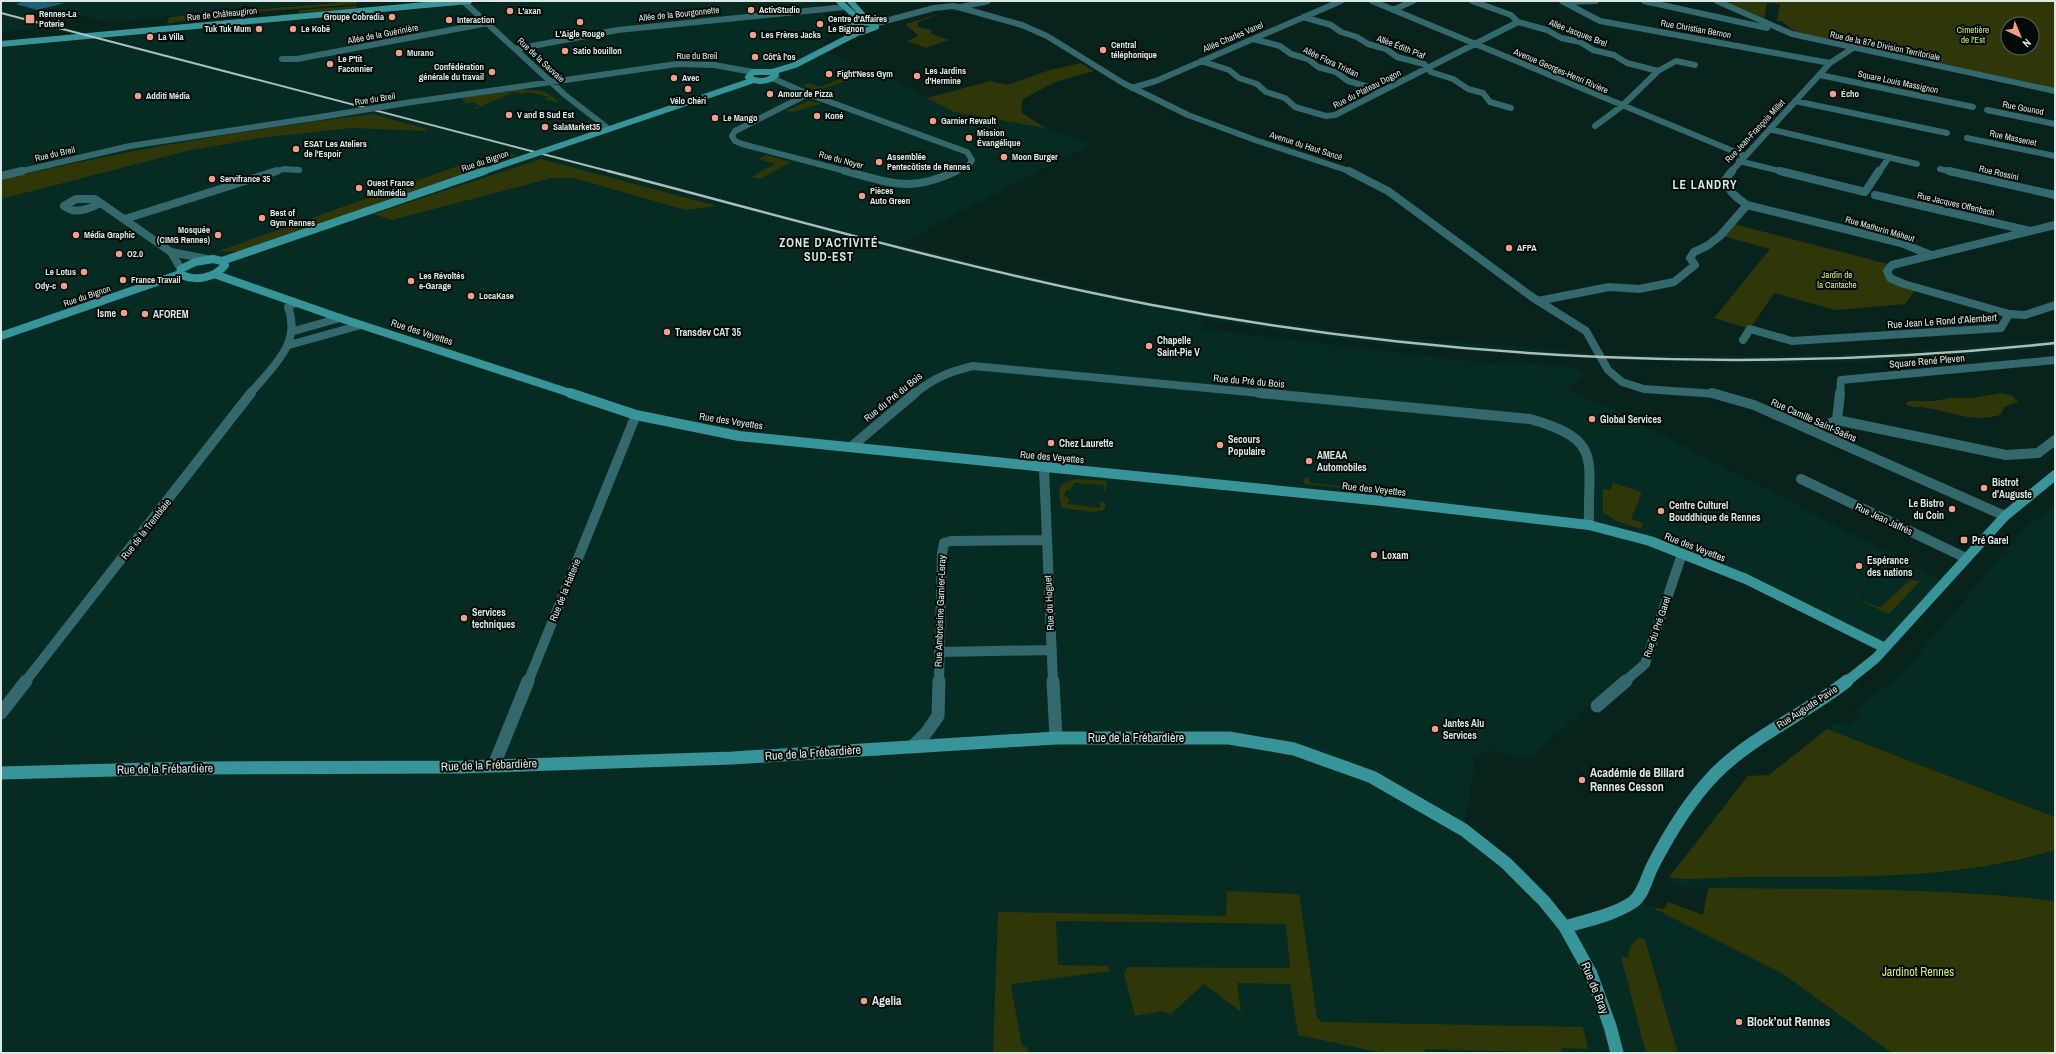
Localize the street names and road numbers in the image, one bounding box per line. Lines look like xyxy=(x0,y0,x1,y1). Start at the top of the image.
street label: Rue de Châteaugiron xyxy=(186,4,258,24)
street label: Allée de la Bourgonnette xyxy=(637,4,720,24)
street label: Allée Jacques Brel xyxy=(1546,16,1609,50)
street label: Rue Christian Bernon xyxy=(1660,17,1732,41)
street label: Allée Charles Vanel xyxy=(1200,19,1265,55)
street label: Allée de la Guérinière xyxy=(346,21,419,47)
street label: Rue de la 87e Division Territoriale xyxy=(1829,28,1941,64)
street label: Allée Édith Piaf xyxy=(1374,32,1428,62)
street label: Rue de la Sauvaie xyxy=(515,35,567,85)
street label: Allée Flora Tristan xyxy=(1300,43,1361,80)
street label: Avenue Georges-Henri Rivière xyxy=(1511,45,1610,96)
street label: Rue du Breil xyxy=(676,50,718,62)
street label: Rue du Plateau Dogon xyxy=(1331,67,1403,111)
street label: Square Louis Massignon xyxy=(1857,68,1939,96)
street label: Rue du Breil xyxy=(354,90,397,108)
street label: Rue Jean-François Millet xyxy=(1722,97,1788,165)
street label: Rue Gounod xyxy=(2001,98,2045,118)
street label: Rue Massenet xyxy=(1988,127,2038,149)
street label: Avenue du Haut Sancé xyxy=(1267,128,1344,163)
street label: Rue du Breil xyxy=(34,143,77,164)
street label: Rue du Bignon xyxy=(460,147,510,175)
street label: Rue du Noyer xyxy=(817,148,865,172)
street label: Rue Rossini xyxy=(1978,163,2020,183)
street label: Rue Jacques Offenbach xyxy=(1916,189,1996,219)
street label: Rue Mathurin Méheut xyxy=(1844,213,1916,245)
street label: Rue du Bignon xyxy=(62,282,112,310)
street label: Rue Jean Le Rond d'Alembert xyxy=(1887,311,1998,331)
street label: Rue des Veyettes xyxy=(389,316,455,348)
street label: Square René Pleven xyxy=(1889,351,1965,371)
street label: Rue du Pré du Bois xyxy=(861,369,925,425)
street label: Rue du Pré du Bois xyxy=(1213,371,1285,391)
street label: Rue Camille Saint-Saëns xyxy=(1769,395,1859,445)
street label: Rue des Veyettes xyxy=(698,410,764,432)
street label: Rue des Veyettes xyxy=(1019,448,1085,466)
street label: Rue des Veyettes xyxy=(1341,479,1407,499)
street label: Rue de la Tremblaie xyxy=(118,496,174,562)
street label: Rue Jean Jaffrès xyxy=(1853,500,1915,538)
street label: Rue des Veyettes xyxy=(1663,529,1727,565)
street label: Rue Ambroisine Garnier-Leray xyxy=(932,554,948,667)
street label: Rue de la Hatterie xyxy=(547,556,584,623)
street label: Rue du Hoguet xyxy=(1041,574,1057,631)
street label: Rue du Pré Garel xyxy=(1640,595,1674,659)
street label: Rue Auguste Pavie xyxy=(1774,682,1840,732)
street label: Rue de la Frébardière xyxy=(1088,730,1184,746)
street label: Rue de la Frébardière xyxy=(764,742,862,764)
street label: Rue de la Frébardière xyxy=(441,755,537,775)
street label: Rue de la Frébardière xyxy=(117,760,213,778)
street label: Rue de Bray xyxy=(1577,960,1613,1016)

